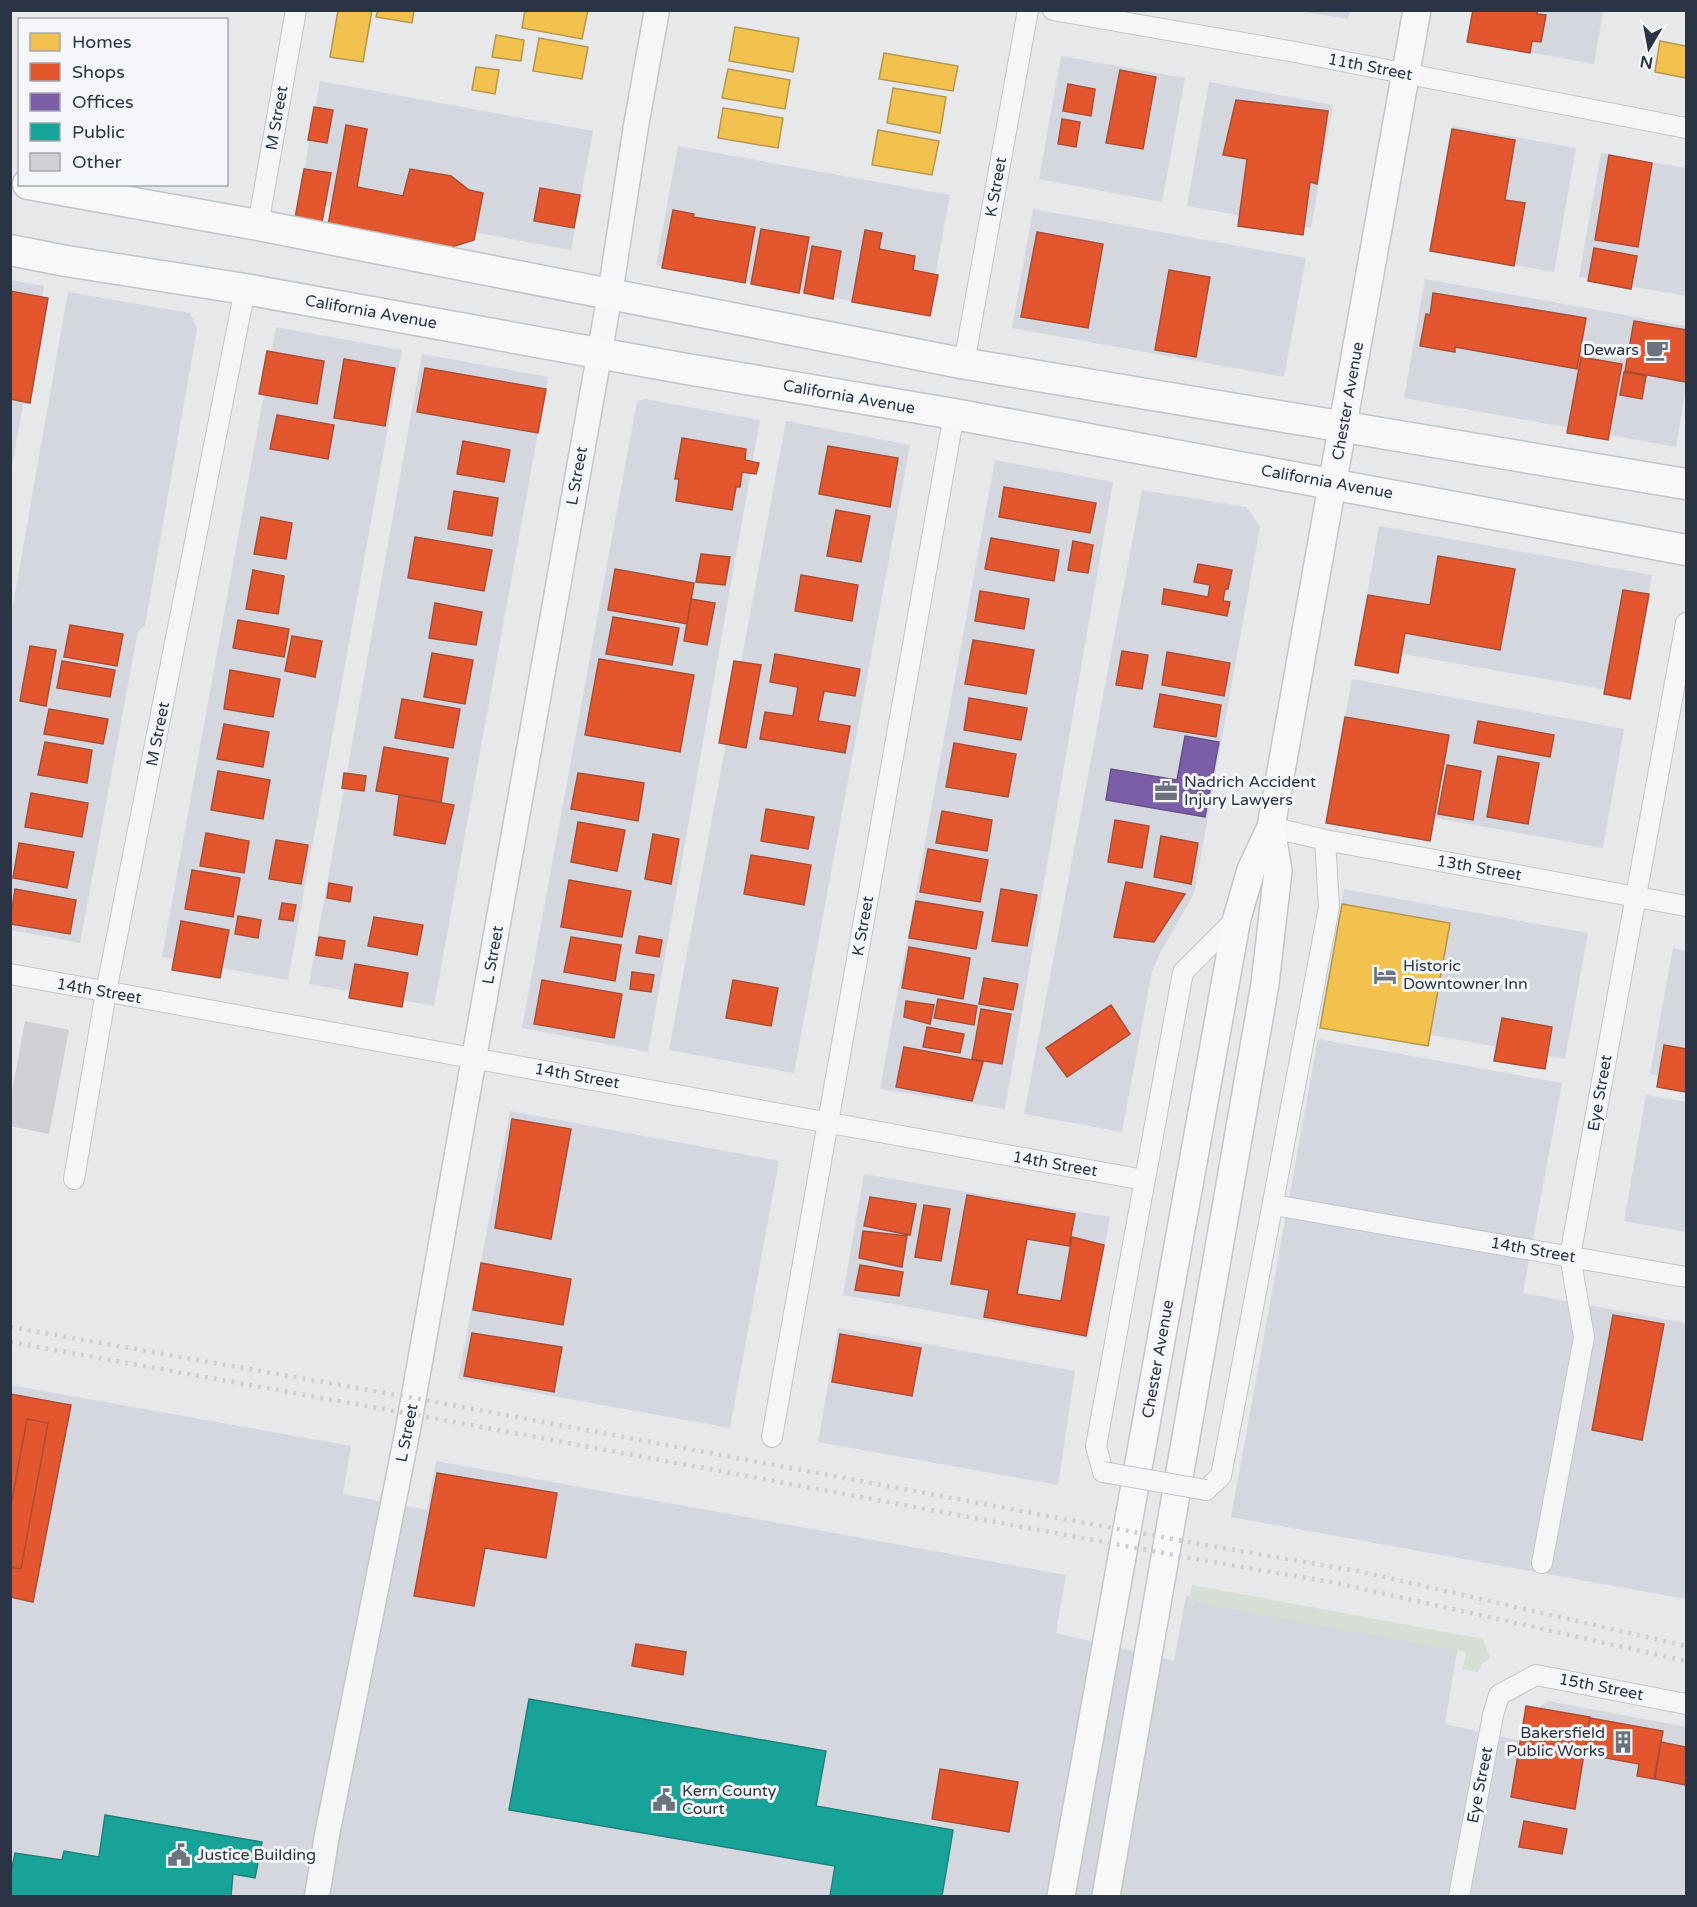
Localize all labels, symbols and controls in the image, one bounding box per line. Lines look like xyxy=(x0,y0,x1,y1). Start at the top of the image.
legend xyxy=(18,18,228,186)
north arrow xyxy=(1619,18,1679,78)
text: Homes xyxy=(72,31,132,53)
street label: 11th Street xyxy=(1326,49,1414,85)
text: N xyxy=(1639,51,1655,73)
text: Shops xyxy=(72,61,125,83)
street label: M Street xyxy=(261,84,293,152)
text: Offices xyxy=(72,91,134,113)
text: Public xyxy=(72,121,125,143)
text: Other xyxy=(72,151,122,173)
street label: K Street xyxy=(981,155,1011,219)
street label: California Avenue xyxy=(303,291,439,333)
cafe icon: Dewars xyxy=(1644,337,1670,363)
street label: Chester Avenue xyxy=(1328,340,1368,462)
place label: Dewars xyxy=(1583,340,1639,360)
street label: California Avenue xyxy=(781,376,917,418)
street label: L Street xyxy=(562,445,592,507)
street label: California Avenue xyxy=(1259,461,1395,503)
street label: M Street xyxy=(142,700,174,768)
place label: Nadrich Accident Injury Lawyers xyxy=(1184,772,1316,810)
office icon: Nadrich Accident Injury Lawyers xyxy=(1153,778,1179,804)
street label: 13th Street xyxy=(1435,851,1523,885)
street label: K Street xyxy=(848,894,878,958)
street label: L Street xyxy=(478,924,508,986)
place label: Historic Downtowner Inn xyxy=(1403,956,1528,994)
hotel icon: Historic Downtowner Inn xyxy=(1372,962,1398,988)
street label: 14th Street xyxy=(55,974,143,1008)
street label: Eye Street xyxy=(1583,1053,1617,1133)
street label: 14th Street xyxy=(533,1059,621,1093)
street label: 14th Street xyxy=(1011,1147,1099,1181)
street label: 14th Street xyxy=(1489,1233,1577,1267)
street label: Chester Avenue xyxy=(1138,1298,1178,1420)
street label: L Street xyxy=(392,1402,422,1464)
street label: 15th Street xyxy=(1557,1669,1645,1705)
place label: Bakersfield Public Works xyxy=(1506,1723,1605,1761)
building icon: Bakersfield Public Works xyxy=(1610,1729,1636,1755)
street label: Eye Street xyxy=(1463,1745,1497,1825)
place label: Kern County Court xyxy=(682,1781,777,1819)
public building icon: Kern County Court xyxy=(651,1787,677,1813)
public building icon: Justice Building xyxy=(166,1842,192,1868)
place label: Justice Building xyxy=(197,1845,316,1865)

